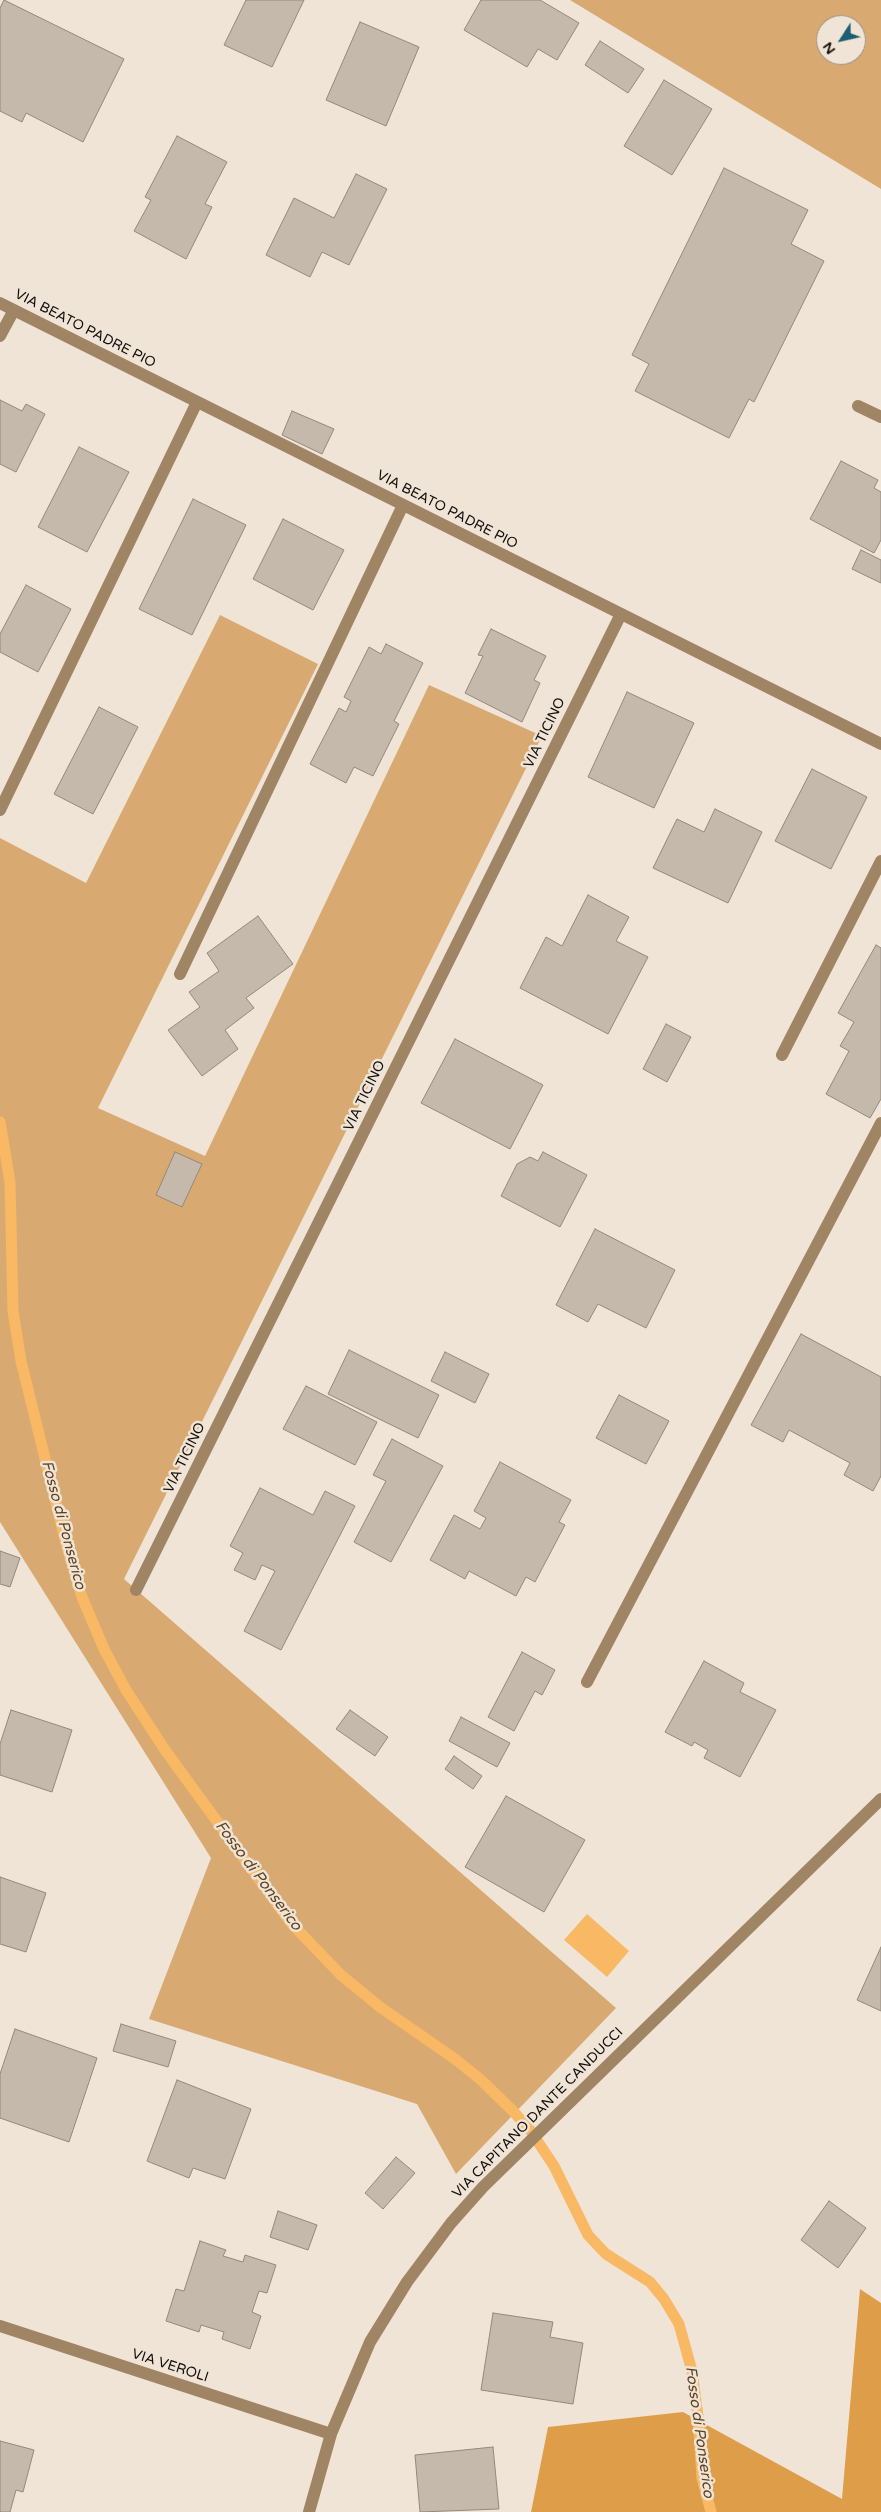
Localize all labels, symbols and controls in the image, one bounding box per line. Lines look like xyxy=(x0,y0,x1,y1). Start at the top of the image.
north arrow xyxy=(816,15,866,65)
text: N xyxy=(819,39,839,58)
street label: VIA BEATO PADRE PIO xyxy=(12,286,158,372)
street label: VIA BEATO PADRE PIO xyxy=(374,467,520,553)
street label: VIA TICINO xyxy=(521,695,569,771)
street label: VIA TICINO xyxy=(341,1058,389,1134)
street label: VIA TICINO xyxy=(161,1420,209,1496)
water label: Fosso di Ponserico xyxy=(37,1459,89,1591)
water label: Fosso di Ponserico xyxy=(211,1818,305,1934)
street label: VIA CAPITANO DANTE CANDUCCI xyxy=(449,2024,627,2202)
street label: VIA VEROLI xyxy=(129,2346,211,2386)
water label: Fosso di Ponserico xyxy=(681,2365,717,2499)

